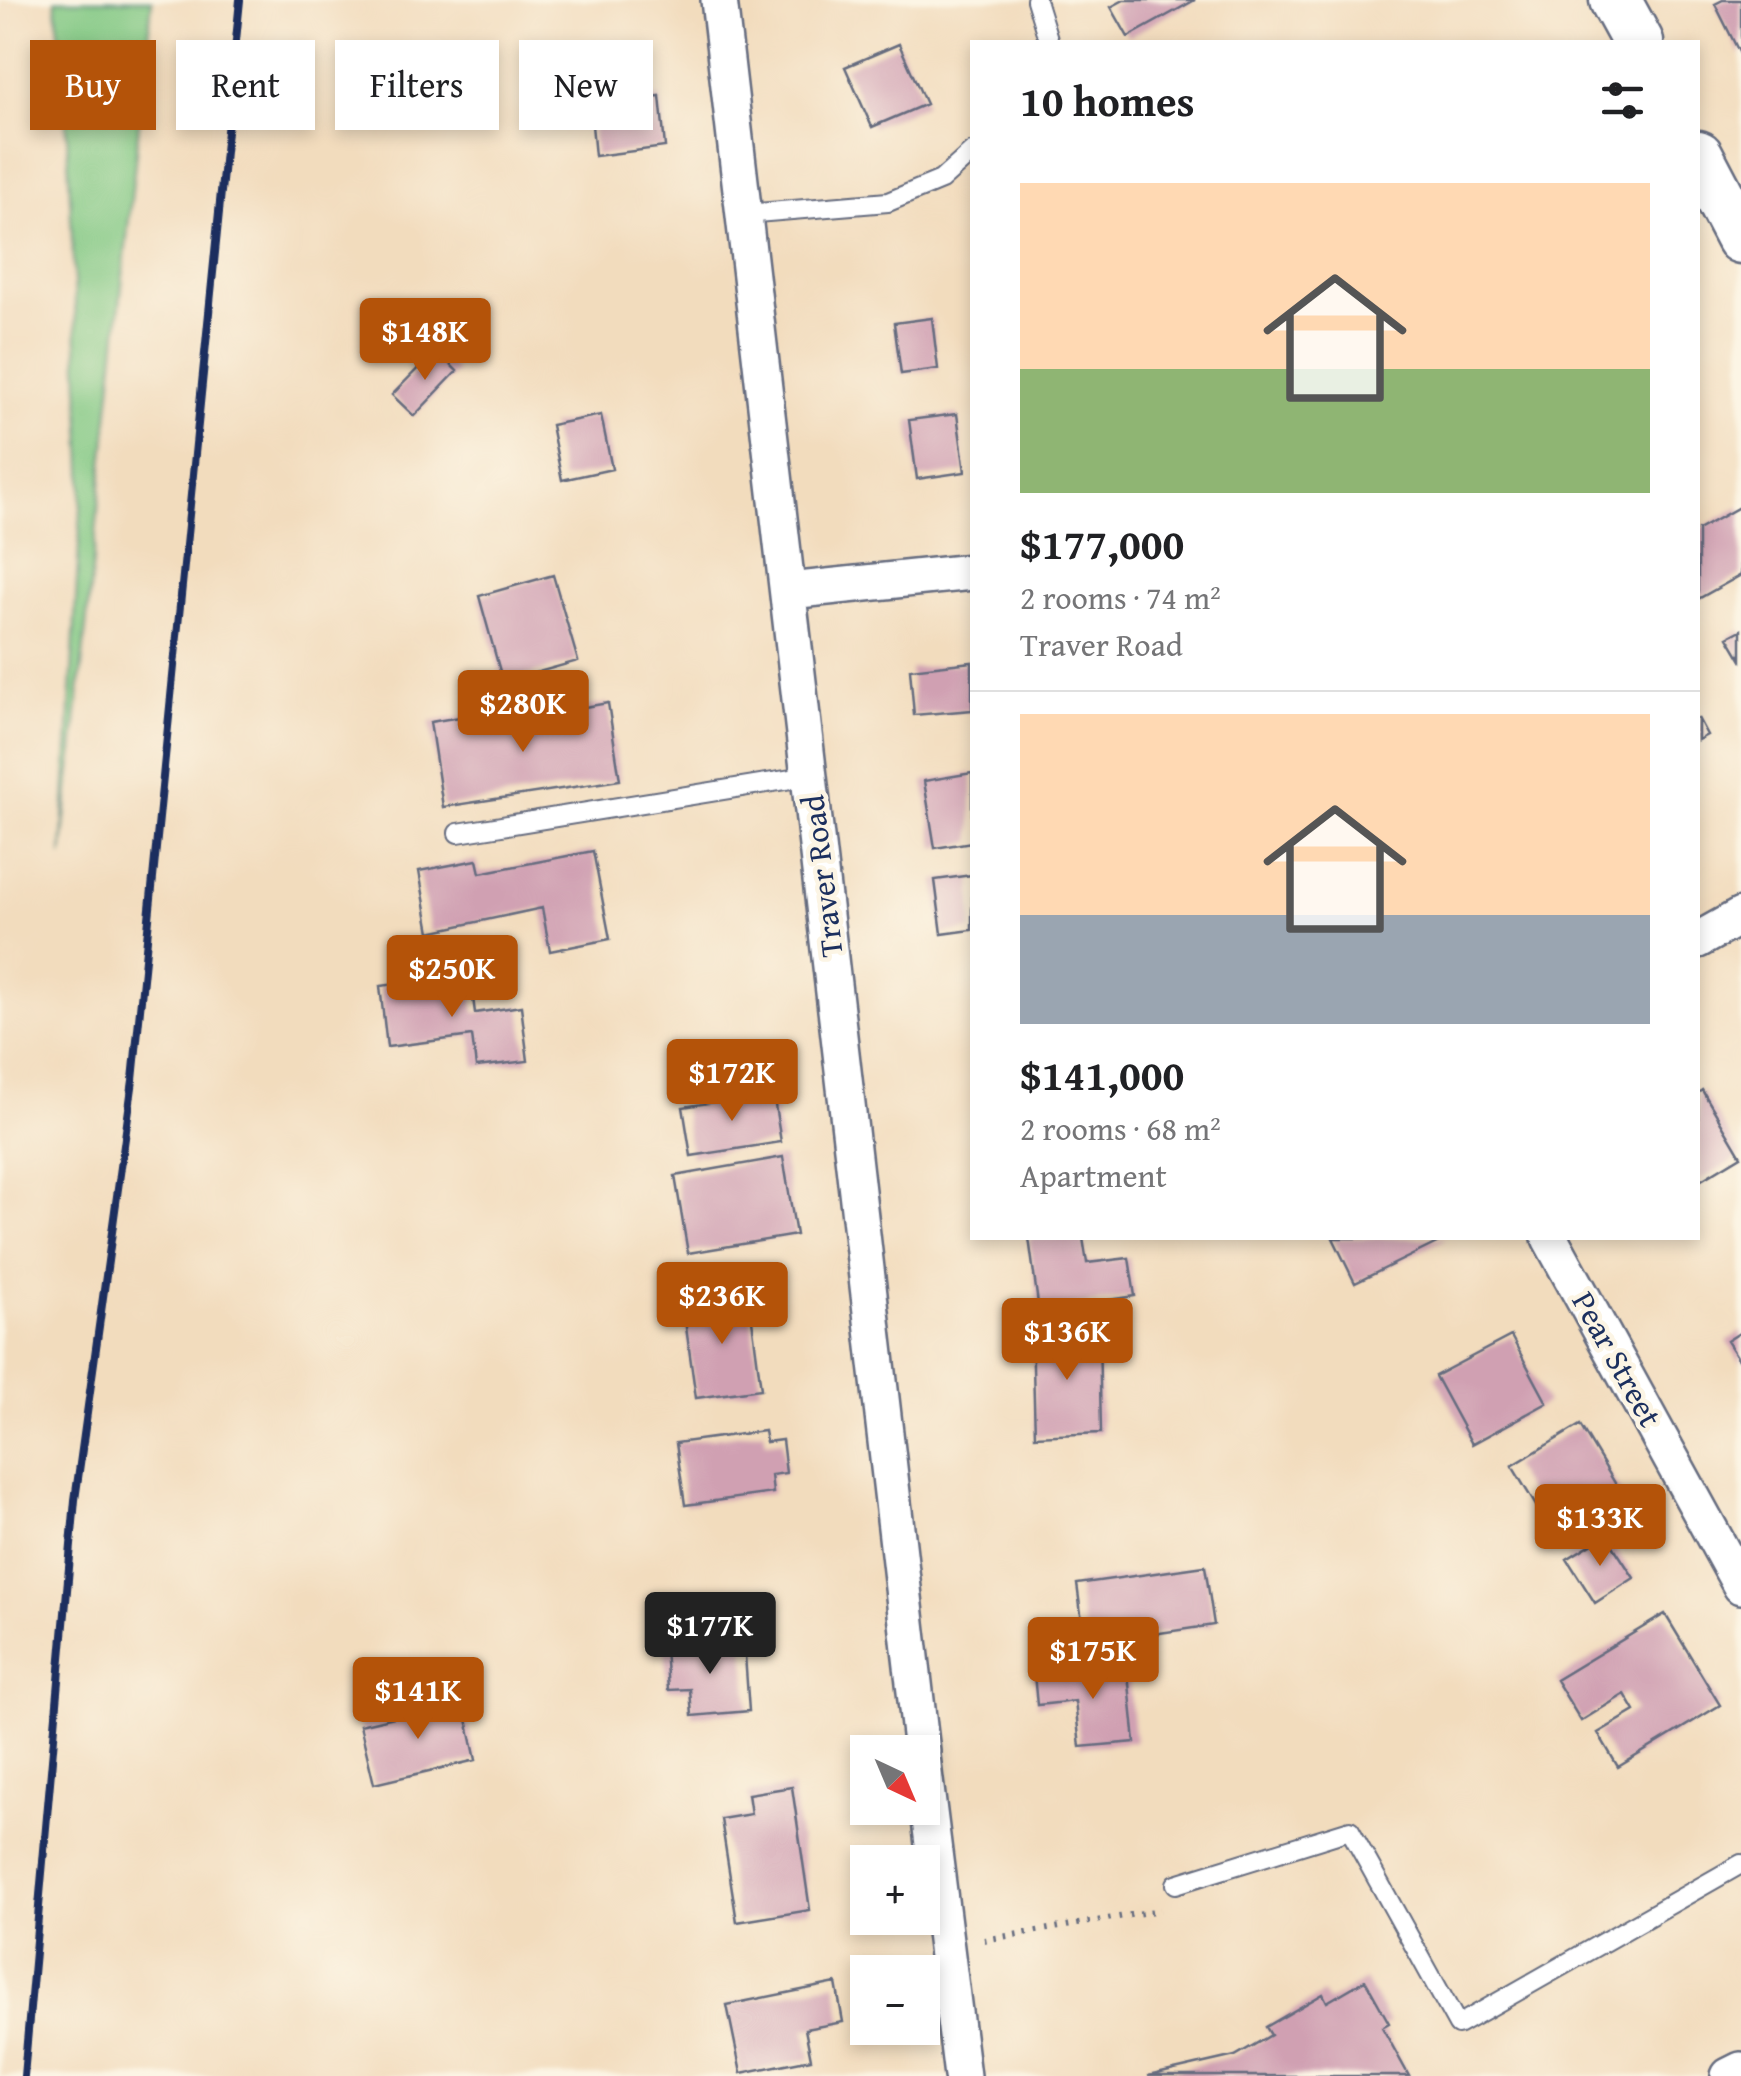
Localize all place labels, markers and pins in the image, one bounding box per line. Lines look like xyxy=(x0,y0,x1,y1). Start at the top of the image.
pin: $148K xyxy=(355,298,495,383)
pin: $280K xyxy=(453,670,593,755)
pin: $250K xyxy=(382,935,522,1020)
pin: $172K xyxy=(662,1039,802,1124)
pin: $236K xyxy=(652,1262,792,1347)
pin: $136K xyxy=(997,1298,1137,1383)
pin: $133K xyxy=(1530,1484,1670,1569)
pin: $177K xyxy=(640,1592,780,1677)
pin: $175K xyxy=(1023,1617,1163,1702)
pin: $141K xyxy=(348,1657,488,1742)

